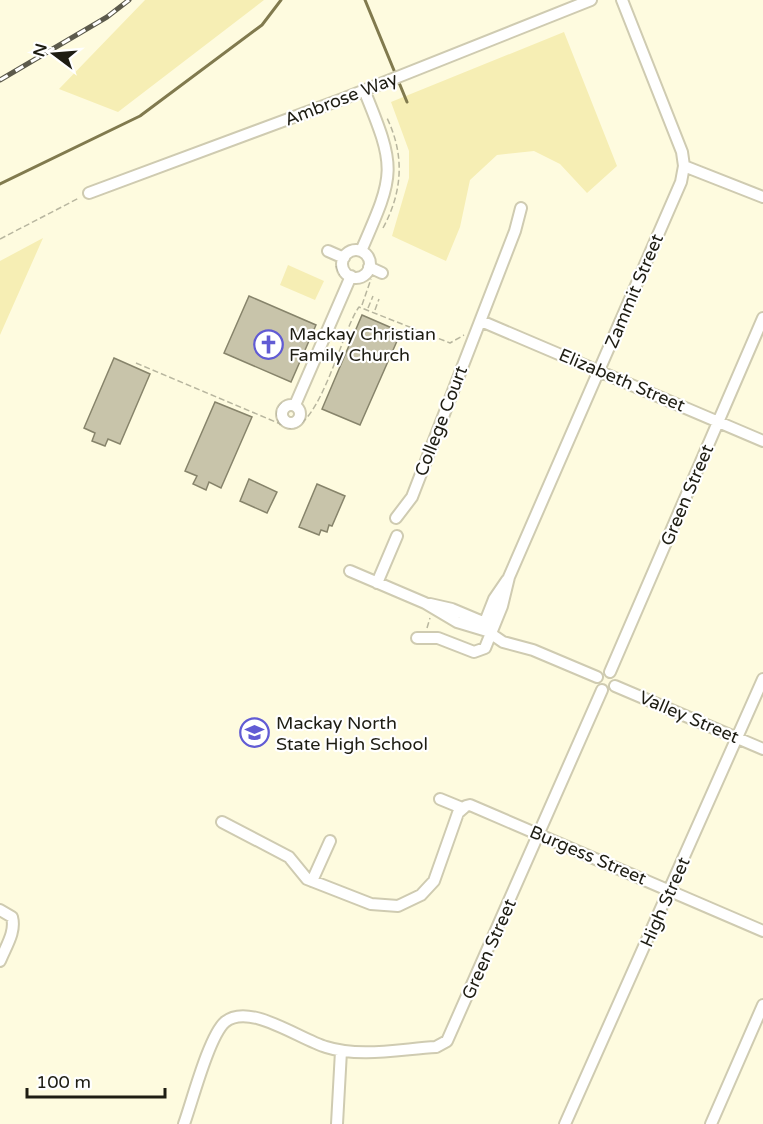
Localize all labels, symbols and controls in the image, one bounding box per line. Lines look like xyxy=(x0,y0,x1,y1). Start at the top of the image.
north arrow xyxy=(24,24,84,84)
text: N xyxy=(29,41,52,59)
street label: Ambrose Way xyxy=(281,67,401,131)
street label: Zammit Street xyxy=(600,230,668,352)
place label: Mackay Christian Family Church xyxy=(289,323,436,366)
church icon: Mackay Christian Family Church xyxy=(252,328,284,360)
street label: Elizabeth Street xyxy=(556,343,689,417)
street label: College Court xyxy=(410,363,472,479)
street label: Green Street xyxy=(656,441,718,549)
street label: Valley Street xyxy=(636,686,742,748)
place label: Mackay North State High School xyxy=(276,712,428,755)
school or university icon: Mackay North State High School xyxy=(239,717,271,749)
street label: Burgess Street xyxy=(526,820,650,890)
street label: High Street xyxy=(635,853,695,950)
street label: Green Street xyxy=(457,895,521,1003)
scale bar xyxy=(27,1061,165,1099)
text: 100 m xyxy=(36,1071,91,1093)

